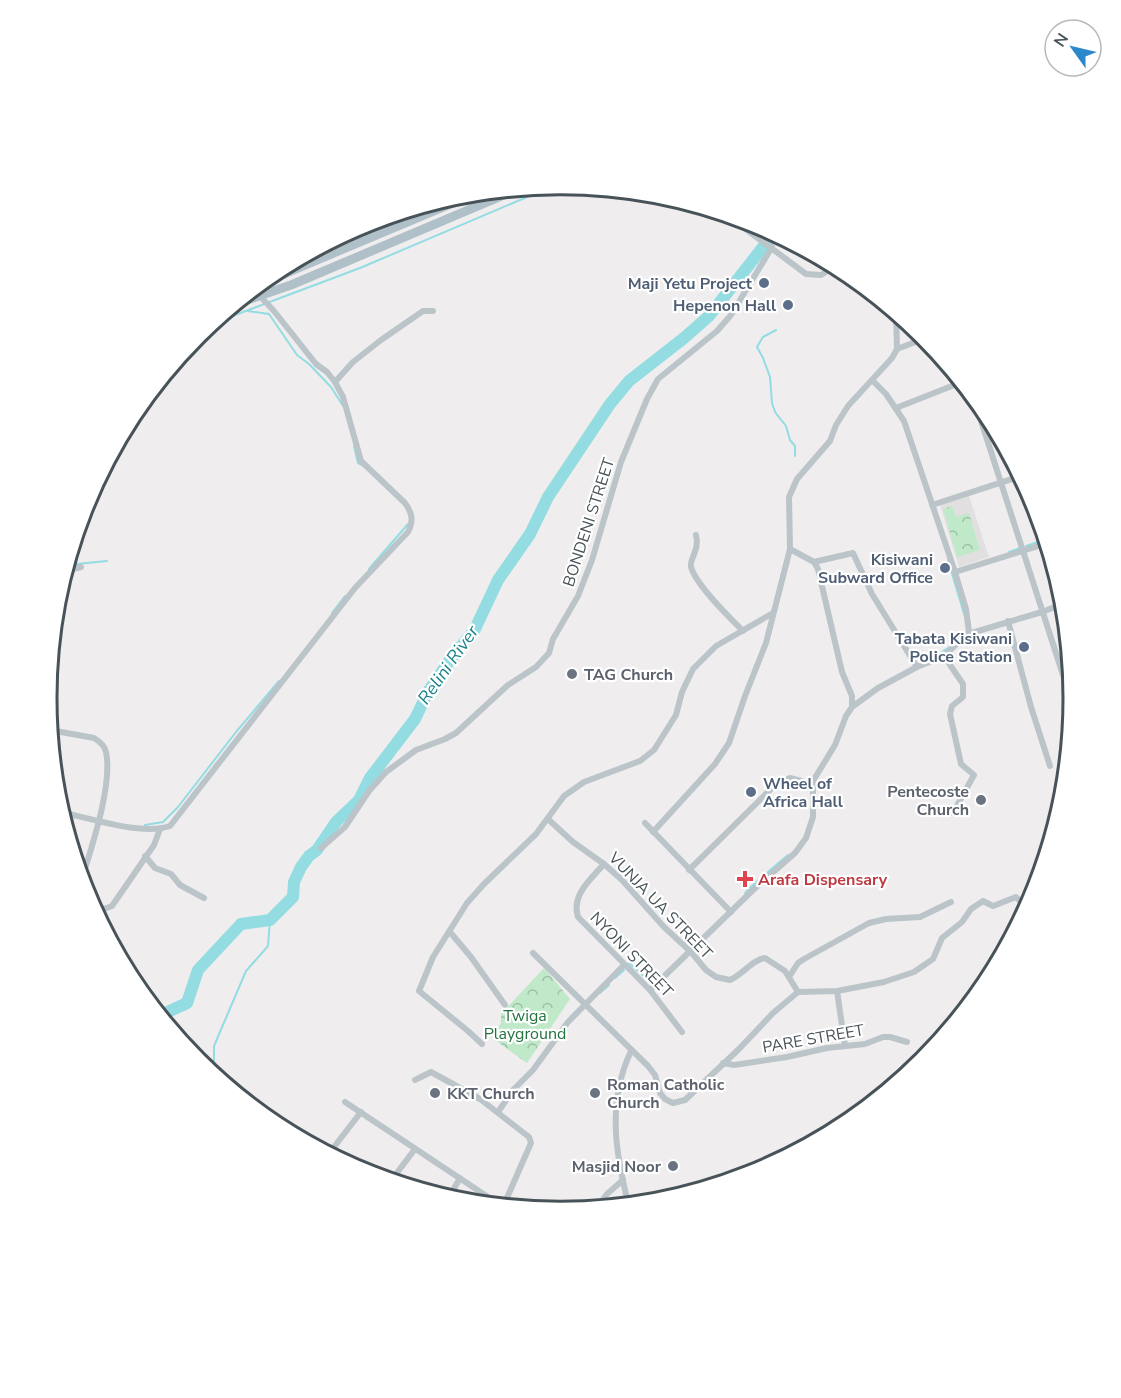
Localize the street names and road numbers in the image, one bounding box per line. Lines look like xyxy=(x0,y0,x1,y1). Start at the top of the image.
street label: BONDENI STREET xyxy=(558,455,620,590)
street label: VUNJA UA STREET xyxy=(603,847,717,964)
street label: NYONI STREET xyxy=(585,907,678,1003)
street label: PARE STREET xyxy=(761,1019,866,1059)

